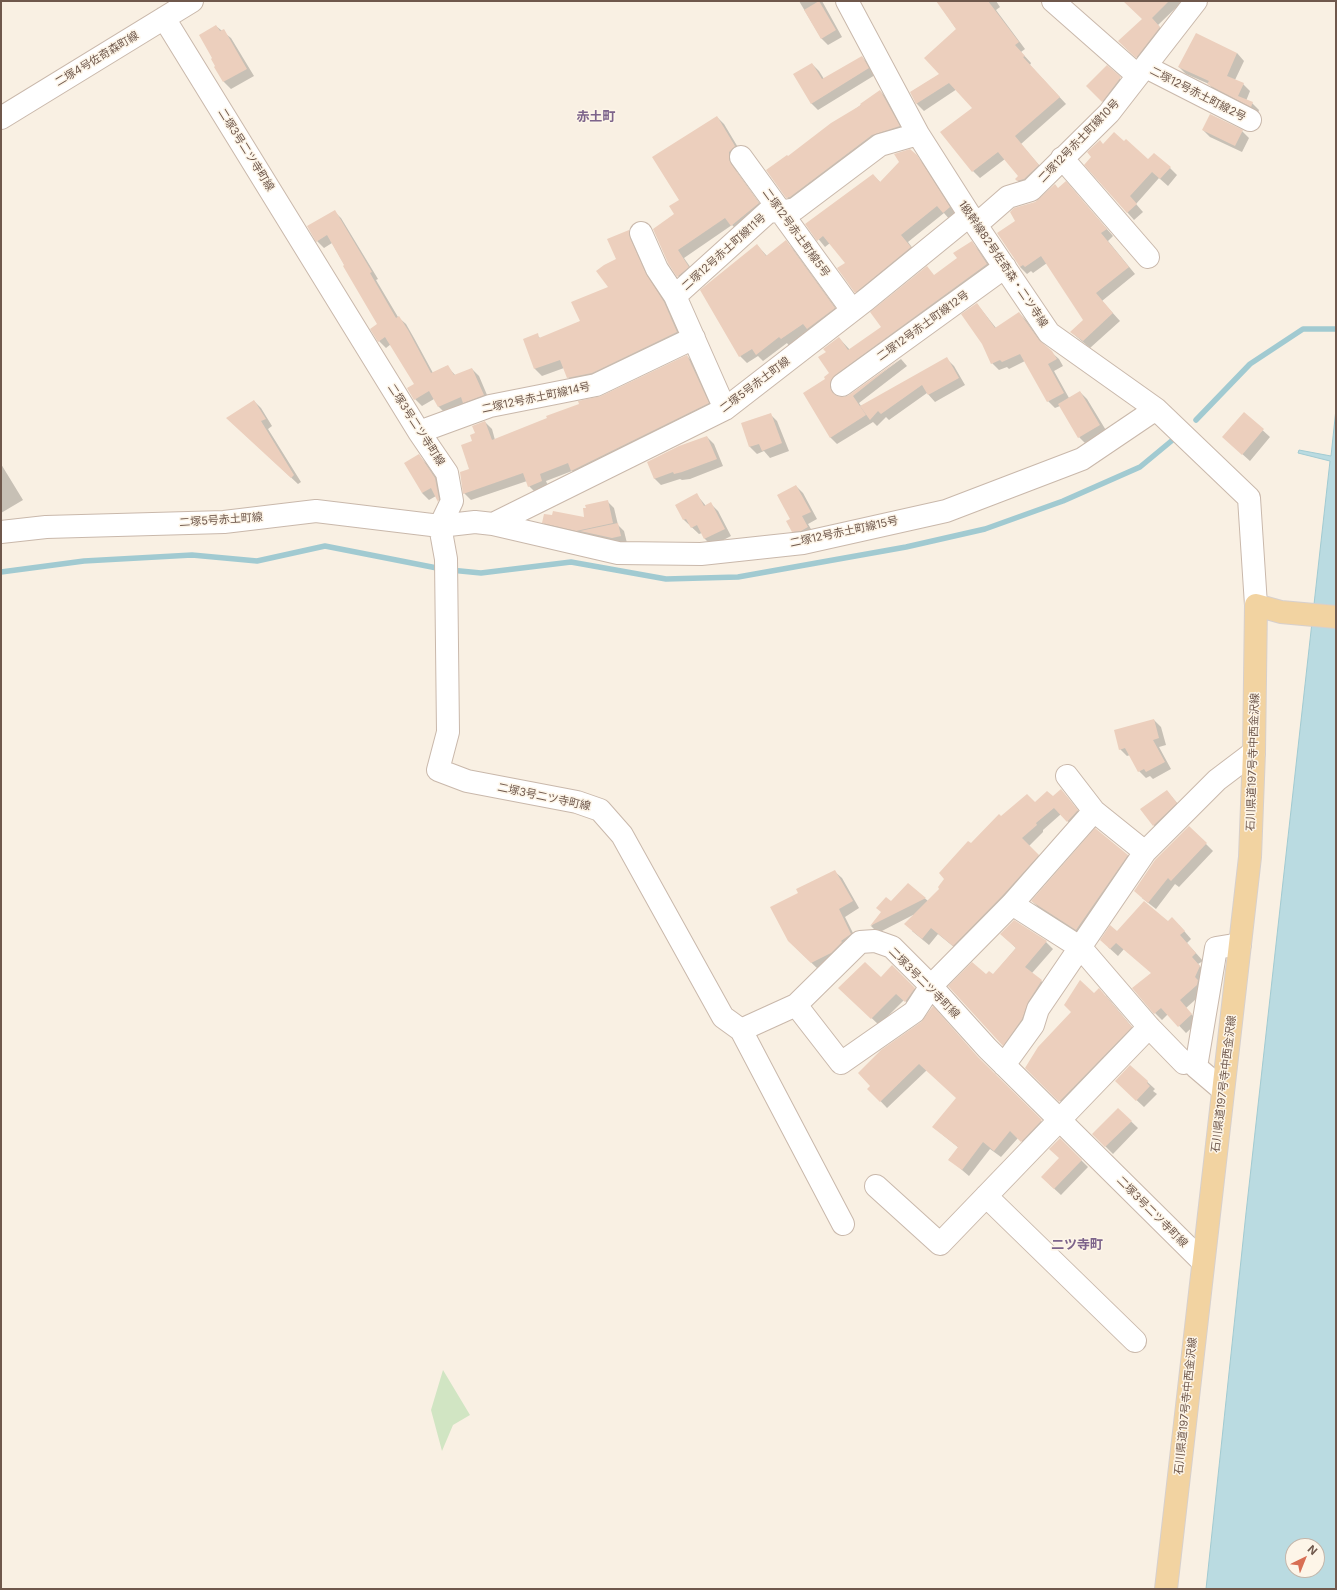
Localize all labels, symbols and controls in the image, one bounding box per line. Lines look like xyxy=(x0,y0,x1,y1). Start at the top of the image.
street label: 二塚4号佐奇森町線 xyxy=(53,29,141,89)
street label: 二塚12号赤土町線2号 xyxy=(1148,64,1248,124)
street label: 二塚12号赤土町線10号 xyxy=(1036,97,1122,185)
street label: 二塚3号二ツ寺町線 xyxy=(215,106,277,194)
district label: 赤土町 xyxy=(577,109,615,125)
street label: 二塚12号赤土町線5号 xyxy=(760,186,832,280)
street label: 1級幹線82号佐奇森・二ツ寺線 xyxy=(956,198,1050,330)
street label: 二塚12号赤土町線11号 xyxy=(679,211,769,293)
street label: 二塚12号赤土町線12号 xyxy=(874,288,972,364)
street label: 二塚5号赤土町線 xyxy=(718,355,792,415)
street label: 二塚12号赤土町線14号 xyxy=(480,380,592,416)
street label: 二塚3号二ツ寺町線 xyxy=(385,382,447,468)
street label: 二塚5号赤土町線 xyxy=(179,510,263,530)
street label: 二塚12号赤土町線15号 xyxy=(789,514,899,550)
street label: 石川県道197号寺中西金沢線 xyxy=(1244,693,1262,831)
street label: 二塚3号二ツ寺町線 xyxy=(496,781,592,813)
street label: 二塚3号二ツ寺町線 xyxy=(886,945,962,1021)
street label: 石川県道197号寺中西金沢線 xyxy=(1209,1015,1239,1153)
street label: 二塚3号二ツ寺町線 xyxy=(1114,1174,1190,1250)
district label: 二ツ寺町 xyxy=(1051,1237,1103,1253)
street label: 石川県道197号寺中西金沢線 xyxy=(1172,1337,1200,1475)
north arrow xyxy=(1285,1538,1325,1578)
text: N xyxy=(1305,1542,1320,1558)

